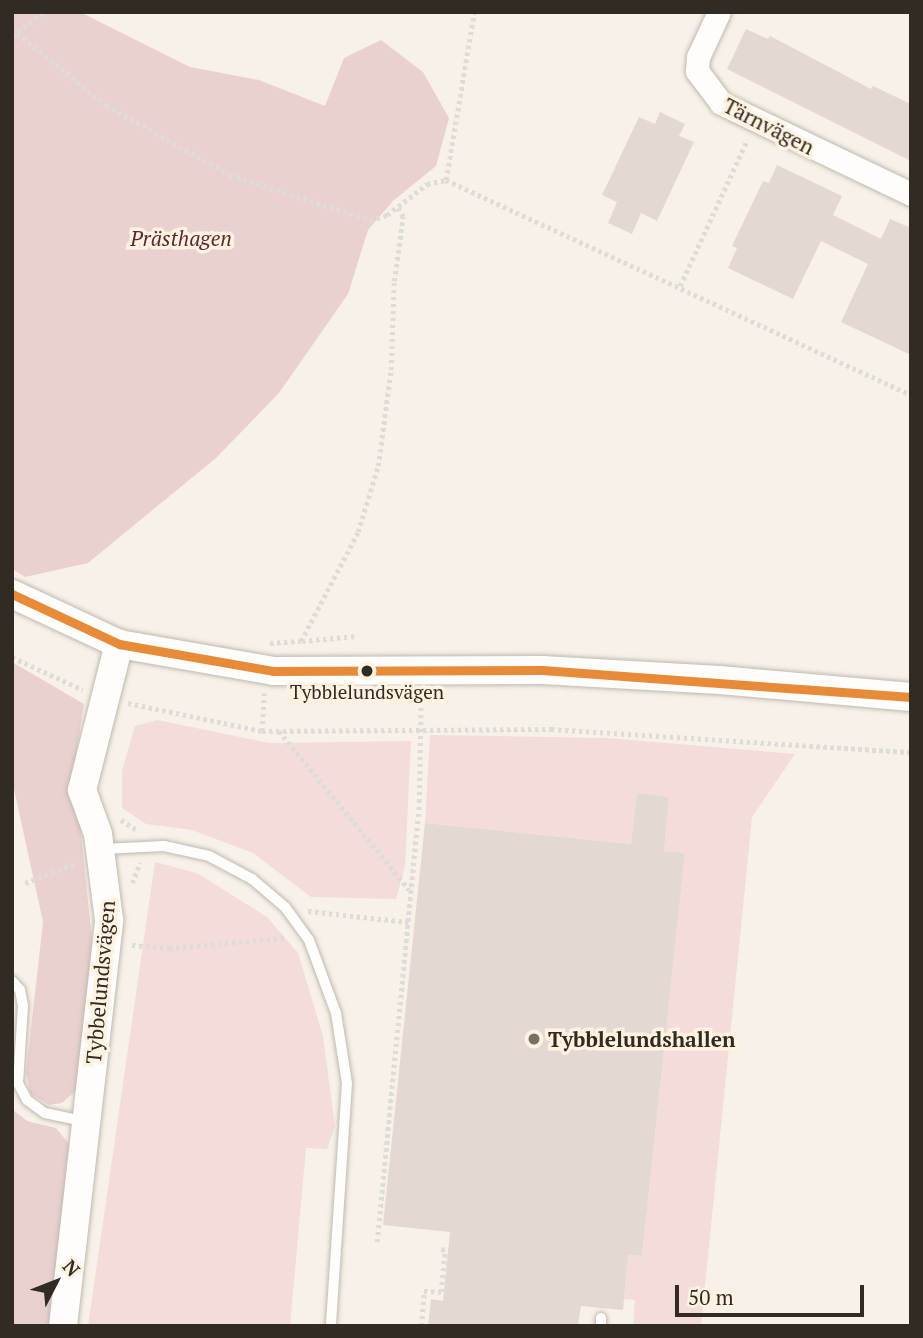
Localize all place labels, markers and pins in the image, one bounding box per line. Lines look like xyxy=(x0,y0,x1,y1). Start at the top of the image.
marker: Tybblelundsvägen xyxy=(360,664,374,678)
place label: Tybblelundsvägen xyxy=(290,681,444,703)
place label: Tybblelundshallen xyxy=(548,1026,736,1052)
marker: Tybblelundshallen xyxy=(526,1031,542,1047)

